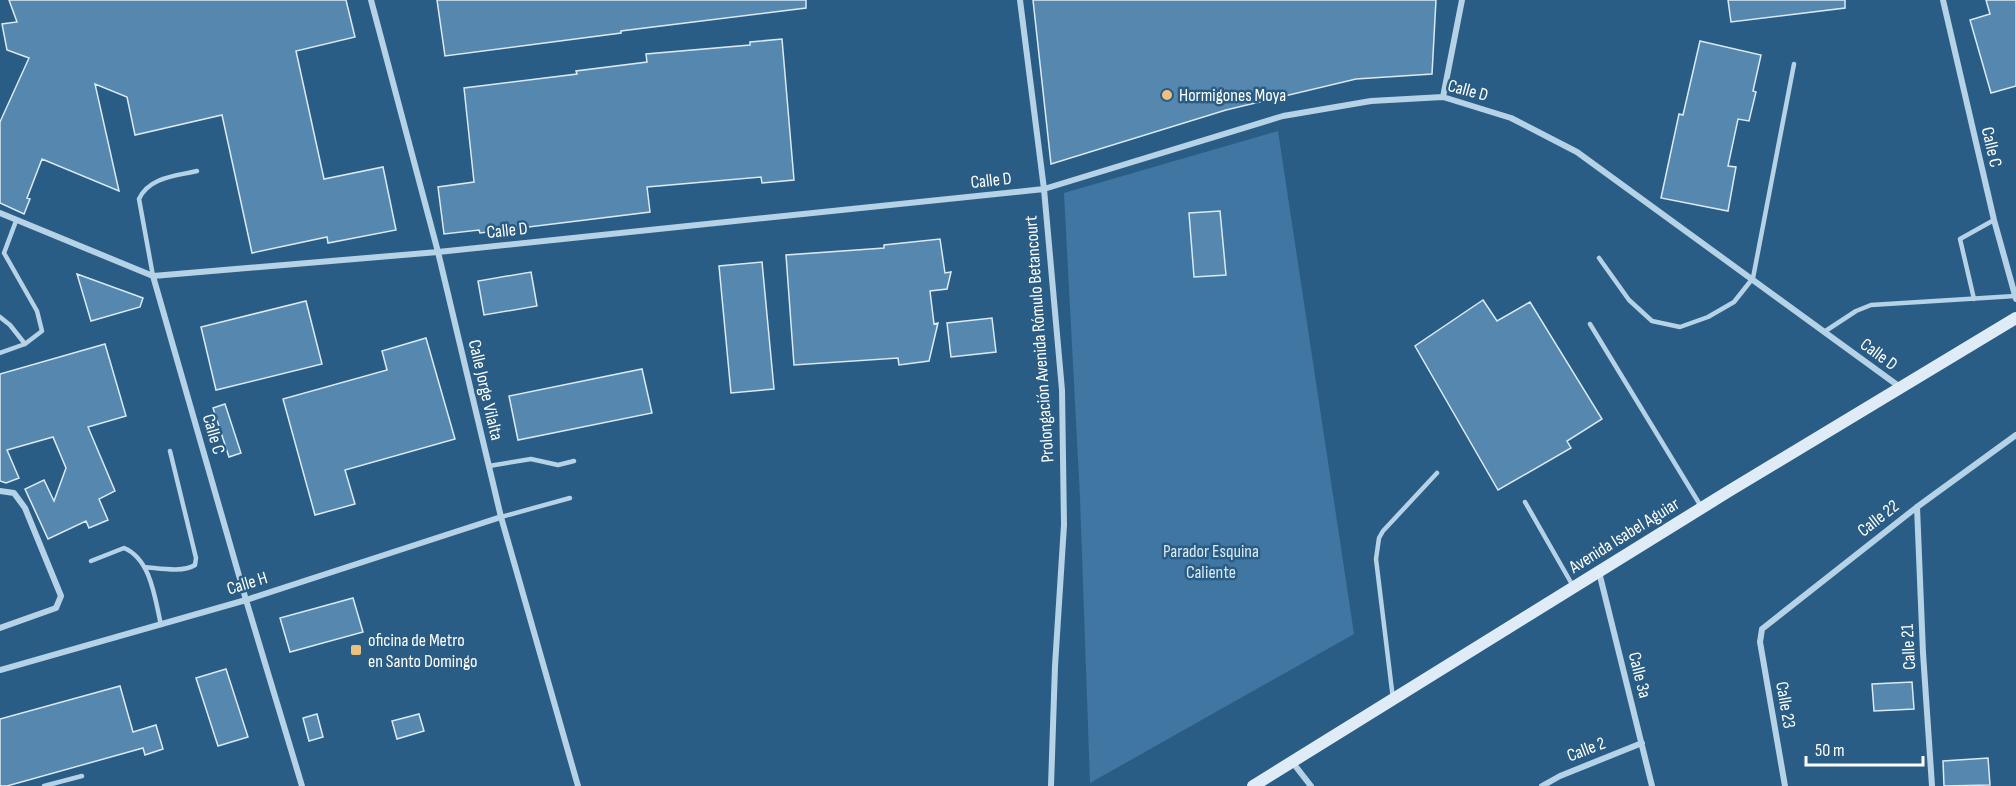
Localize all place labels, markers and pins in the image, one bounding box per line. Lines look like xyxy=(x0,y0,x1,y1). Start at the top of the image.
place label: Hormigones Moya xyxy=(1179,85,1286,106)
marker: Hormigones Moya xyxy=(1160,88,1174,102)
place label: oficina de Metro en Santo Domingo xyxy=(368,630,477,672)
marker: oficina de Metro en Santo Domingo xyxy=(349,643,363,657)

